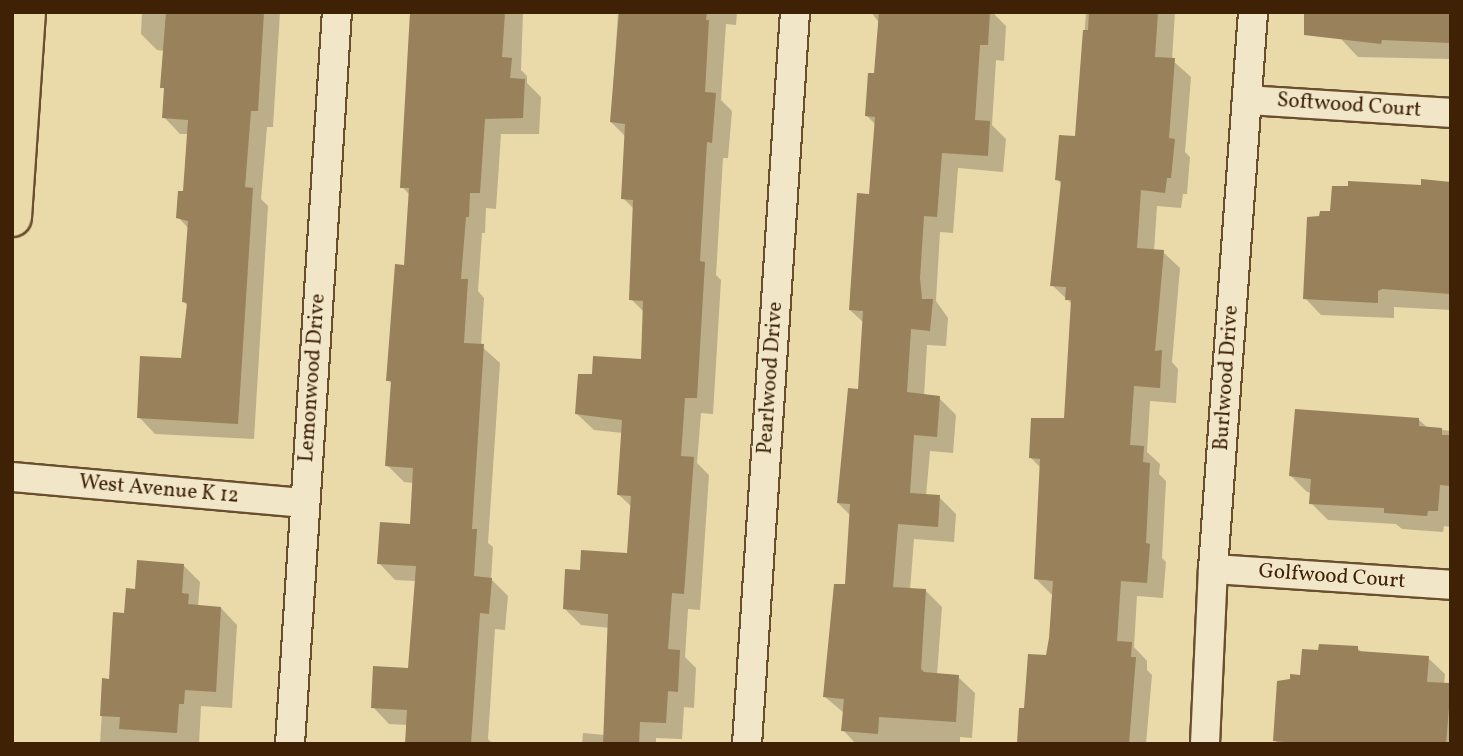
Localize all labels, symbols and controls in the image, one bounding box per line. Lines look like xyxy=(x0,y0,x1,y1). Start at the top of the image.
street label: Softwood Court xyxy=(1276,88,1422,124)
street label: Lemonwood Drive xyxy=(295,293,331,463)
street label: Pearlwood Drive xyxy=(753,301,789,455)
street label: Burlwood Drive xyxy=(1209,304,1245,452)
street label: West Avenue K 12 xyxy=(78,470,240,510)
street label: Golfwood Court xyxy=(1258,559,1406,595)

